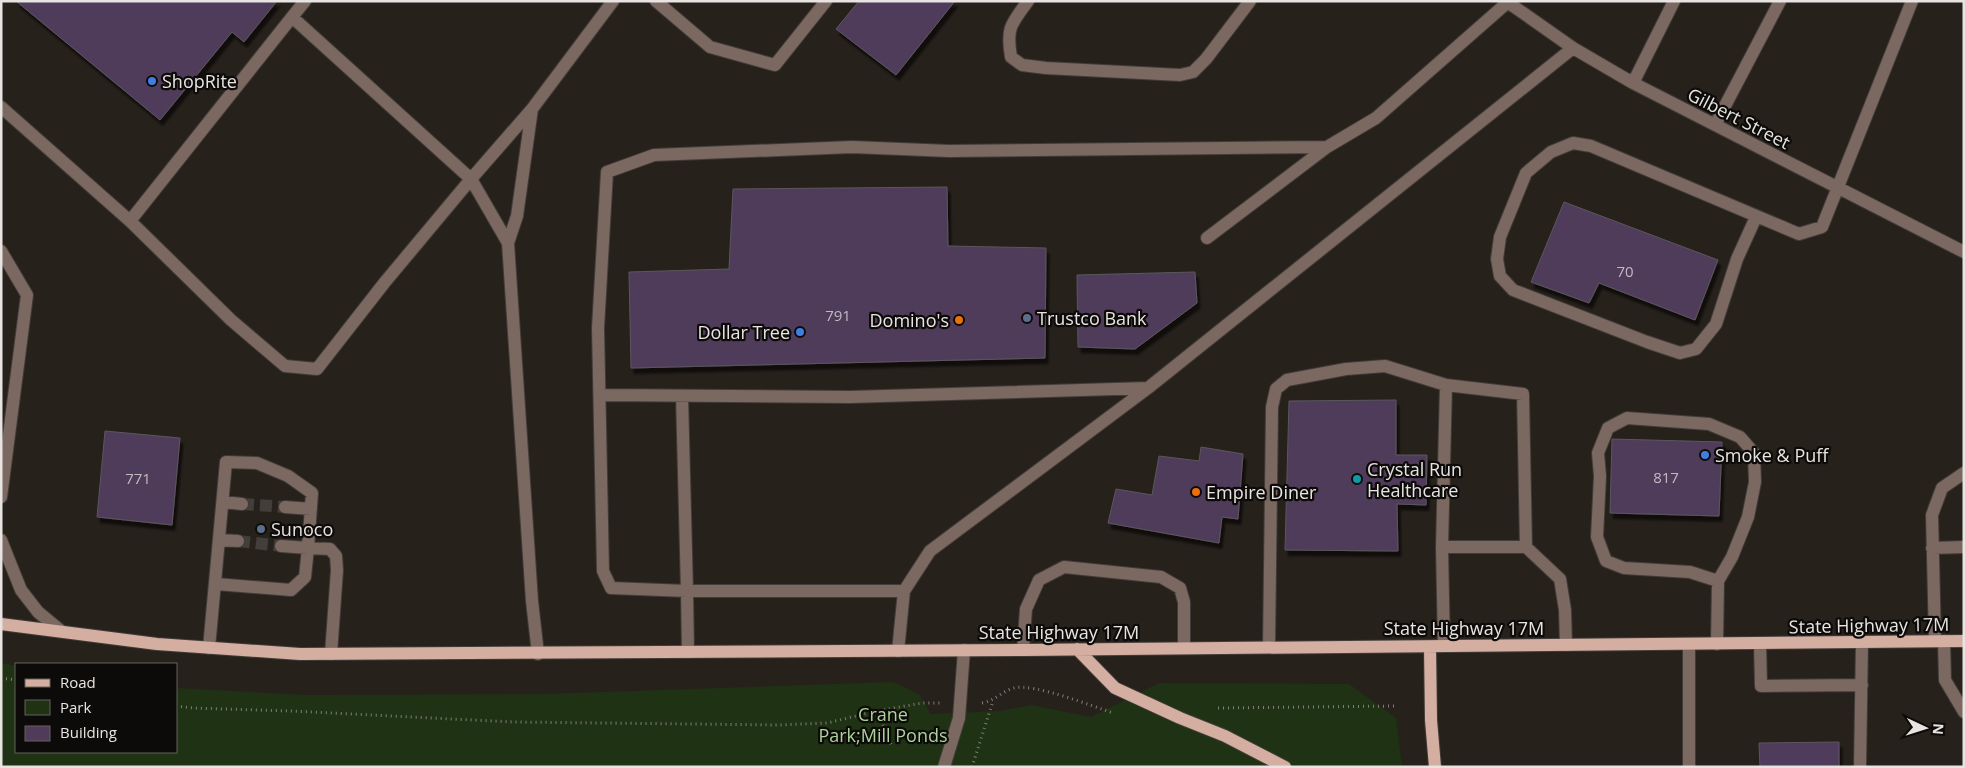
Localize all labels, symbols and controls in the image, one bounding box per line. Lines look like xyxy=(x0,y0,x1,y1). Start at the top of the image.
place label: ShopRite xyxy=(162,69,237,93)
marker: ShopRite xyxy=(146,75,158,87)
street label: Gilbert Street xyxy=(1684,82,1794,154)
house number: 70 xyxy=(1616,261,1634,281)
house number: 791 xyxy=(825,305,851,325)
place label: Trustco Bank xyxy=(1037,306,1147,330)
place label: Domino's xyxy=(870,308,949,332)
marker: Trustco Bank xyxy=(1021,312,1033,324)
marker: Domino's xyxy=(953,314,965,326)
place label: Dollar Tree xyxy=(698,320,790,344)
marker: Dollar Tree xyxy=(794,326,806,338)
place label: Smoke & Puff xyxy=(1715,443,1829,467)
marker: Smoke & Puff xyxy=(1699,449,1711,461)
place label: Crystal Run Healthcare xyxy=(1367,457,1462,502)
house number: 817 xyxy=(1653,467,1679,487)
house number: 771 xyxy=(125,468,151,488)
marker: Crystal Run Healthcare xyxy=(1351,473,1363,485)
place label: Empire Diner xyxy=(1206,480,1317,504)
marker: Empire Diner xyxy=(1190,486,1202,498)
place label: Sunoco xyxy=(271,517,333,541)
marker: Sunoco xyxy=(255,523,267,535)
street label: State Highway 17M xyxy=(1789,612,1949,638)
street label: State Highway 17M xyxy=(1384,616,1544,640)
street label: State Highway 17M xyxy=(979,620,1139,644)
legend xyxy=(15,663,178,753)
text: Road xyxy=(60,672,96,692)
text: Park xyxy=(60,697,91,717)
park label: Crane Park;Mill Ponds xyxy=(818,702,948,747)
north arrow xyxy=(1900,703,1950,753)
text: Building xyxy=(60,722,117,742)
text: N xyxy=(1929,723,1948,735)

